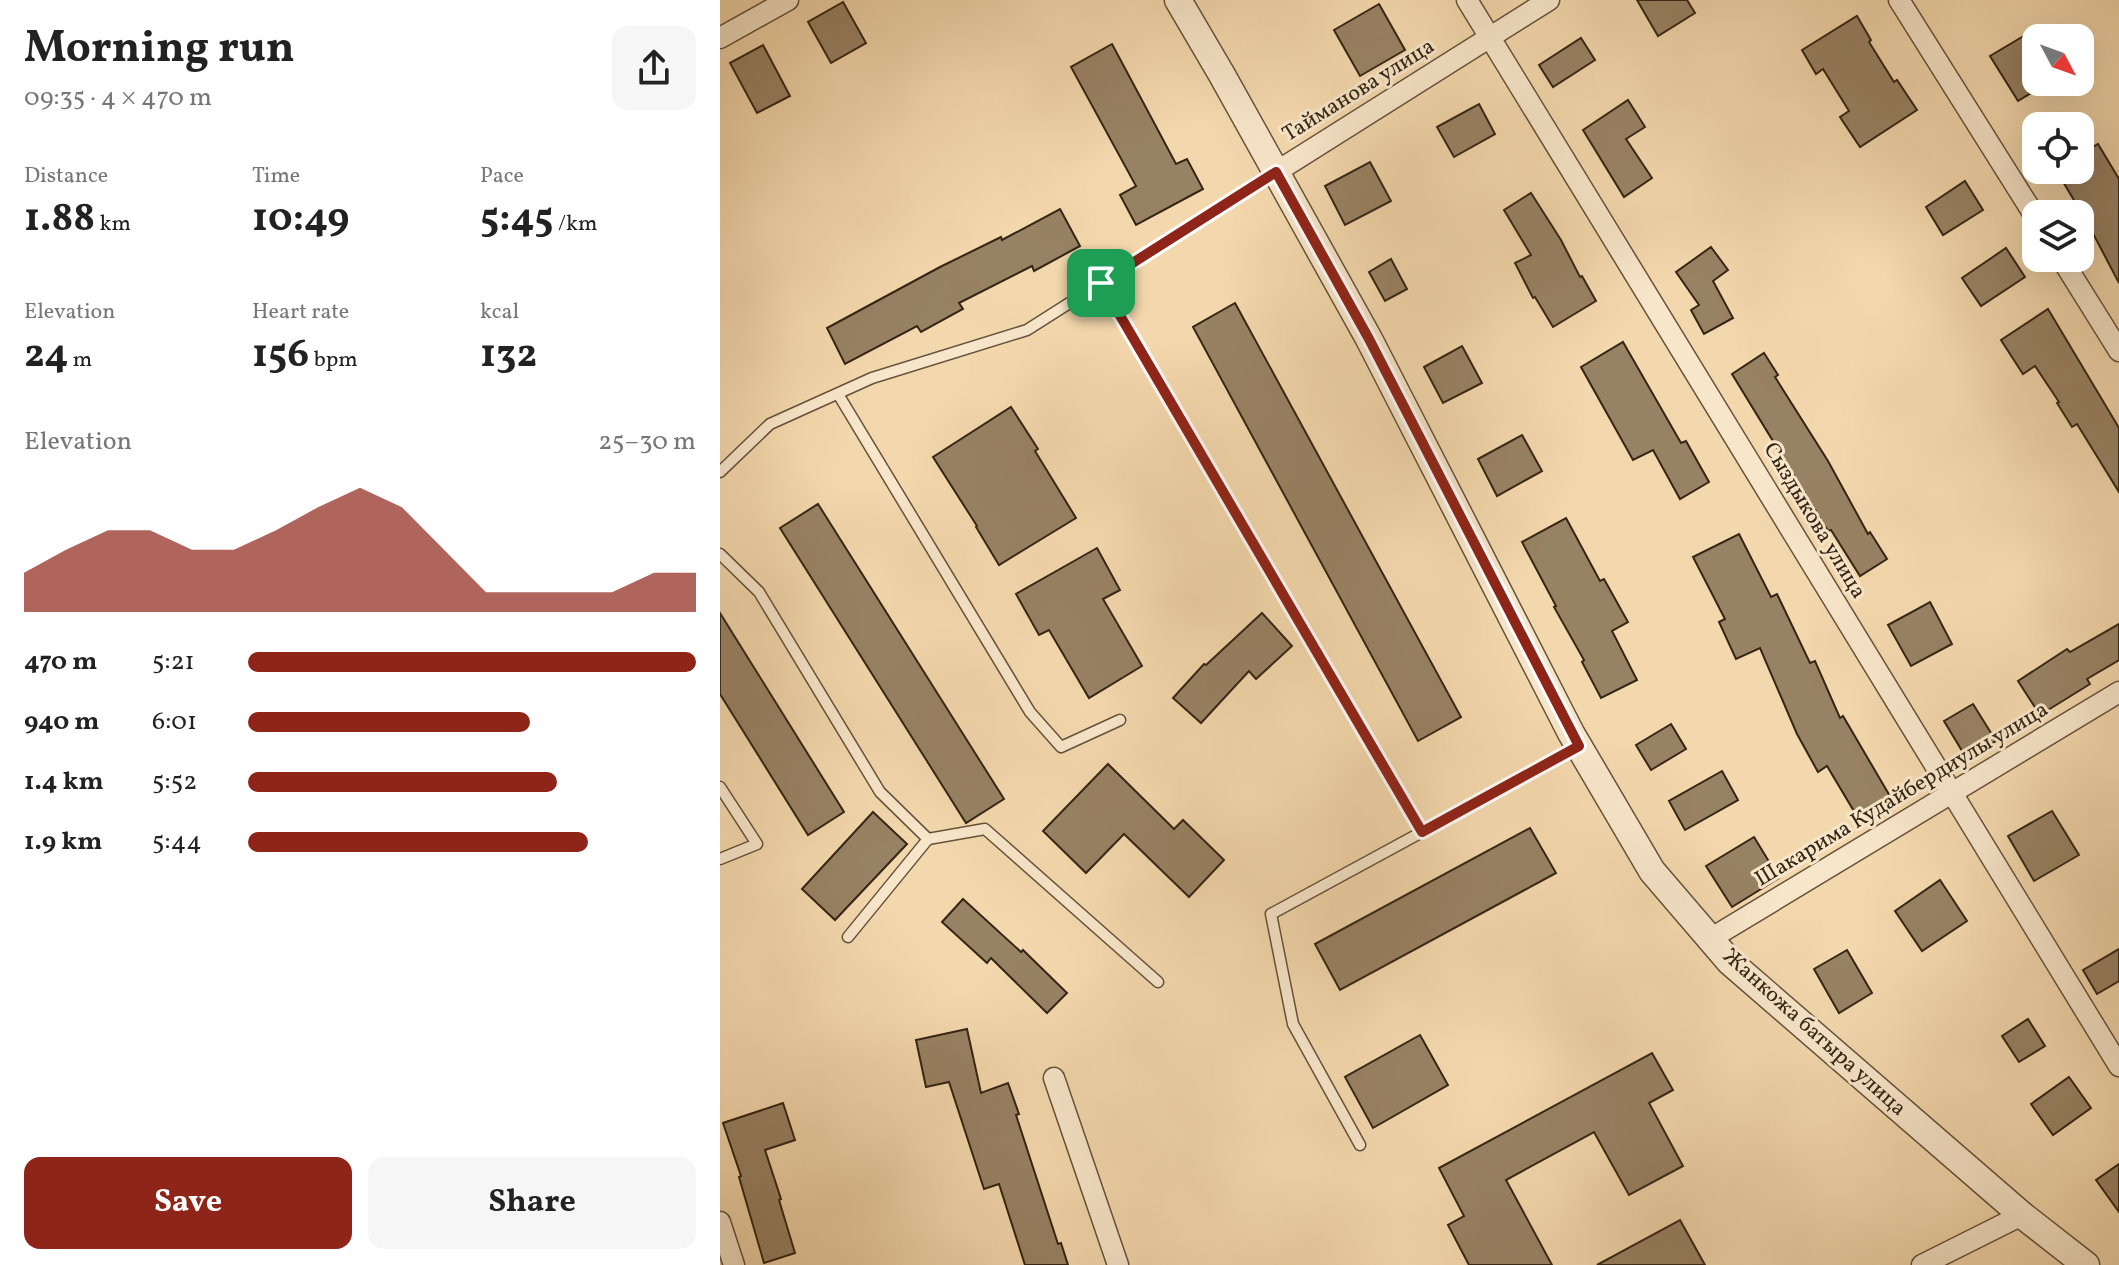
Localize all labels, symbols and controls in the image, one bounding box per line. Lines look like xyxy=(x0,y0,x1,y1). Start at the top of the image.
text: Morning run xyxy=(24,19,295,80)
north arrow xyxy=(2022,24,2094,96)
map controls xyxy=(2022,24,2094,272)
button: share xyxy=(612,26,696,110)
street label: Тайманова улица xyxy=(1277,32,1441,150)
text: 09:35 · 4 × 470 m xyxy=(24,80,212,116)
button: locate xyxy=(2022,112,2094,184)
text: Distance xyxy=(24,161,108,192)
text: Time xyxy=(252,161,300,192)
text: Pace xyxy=(480,161,524,192)
text: 1.88 xyxy=(24,192,95,248)
text: 10:49 xyxy=(252,192,349,248)
text: 5:45 xyxy=(480,192,554,248)
button: layers xyxy=(2022,200,2094,272)
text: km xyxy=(95,209,131,240)
text: /km xyxy=(554,209,597,240)
pin xyxy=(1067,249,1135,317)
icon: arrive xyxy=(1079,261,1123,305)
text: Elevation xyxy=(24,297,115,328)
text: Heart rate xyxy=(252,297,349,328)
text: kcal xyxy=(480,297,519,328)
text: 24 xyxy=(24,328,68,384)
text: 156 xyxy=(252,328,309,384)
text: 132 xyxy=(480,328,537,384)
text: m xyxy=(68,345,92,376)
text: bpm xyxy=(309,345,358,376)
text: Elevation xyxy=(24,424,132,460)
text: 25–30 m xyxy=(598,424,696,460)
street label: Сыздыкова улица xyxy=(1755,437,1873,605)
text: 470 m xyxy=(24,644,97,680)
text: 5:21 xyxy=(152,644,195,680)
street label: Шакарима Кудайбердиулы улица xyxy=(1750,695,2055,895)
text: 940 m xyxy=(24,704,100,740)
text: 6:01 xyxy=(152,704,197,740)
text: 1.4 km xyxy=(24,764,104,800)
text: 5:52 xyxy=(152,764,197,800)
text: 1.9 km xyxy=(24,824,102,860)
text: 5:44 xyxy=(152,824,202,860)
street label: Жанкожа батыра улица xyxy=(1715,942,1913,1124)
button: Save xyxy=(24,1157,352,1249)
button: Share xyxy=(368,1157,696,1249)

